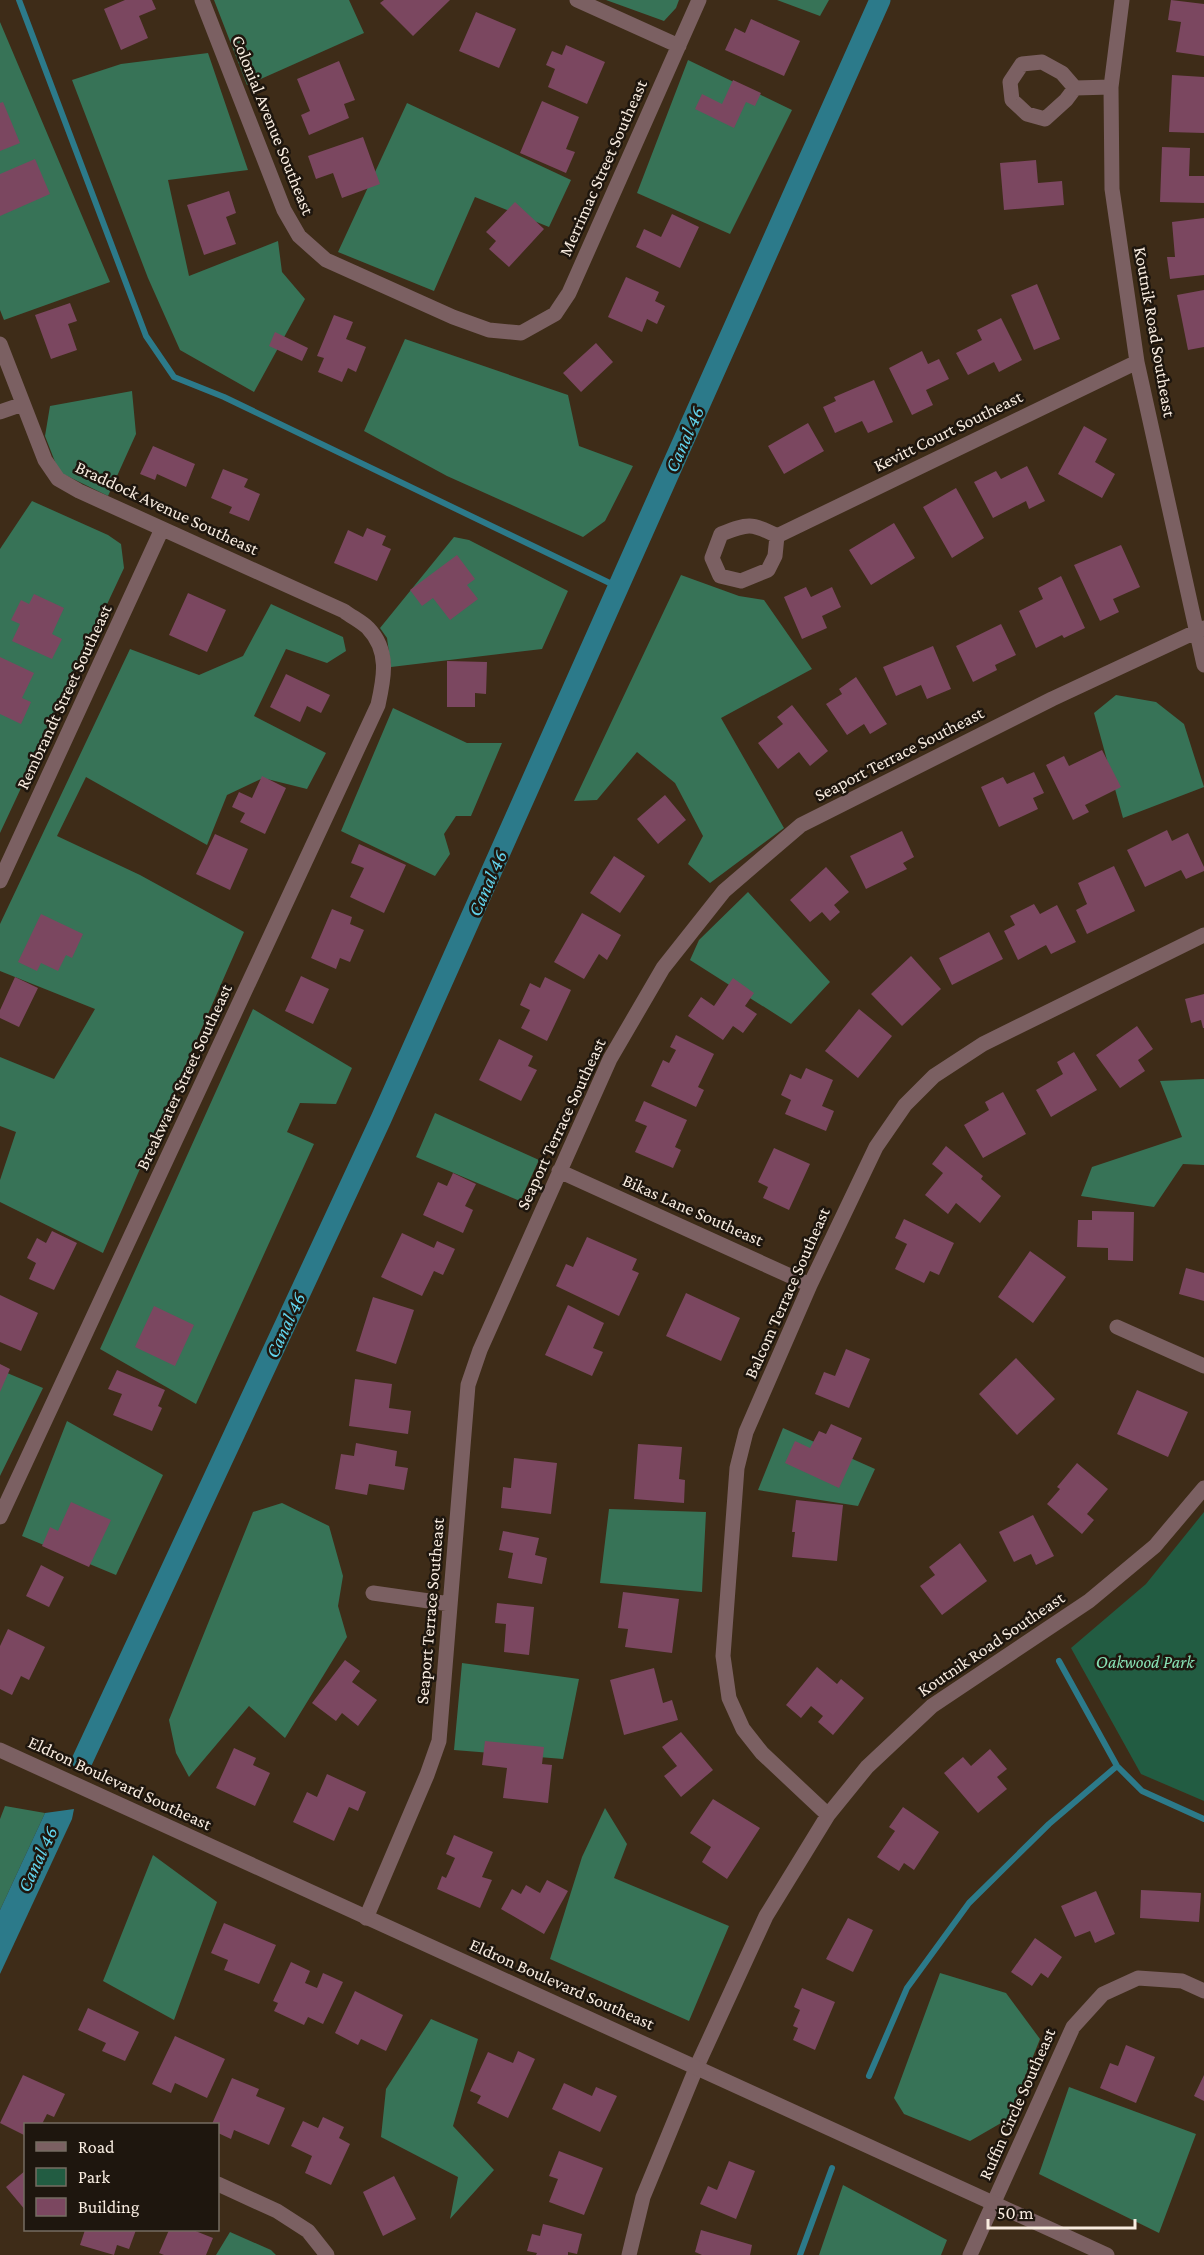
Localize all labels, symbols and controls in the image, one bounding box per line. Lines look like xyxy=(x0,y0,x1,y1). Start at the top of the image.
street label: Colonial Avenue Southeast xyxy=(228,32,319,219)
street label: Merrimac Street Southeast xyxy=(555,76,651,259)
street label: Koutnik Road Southeast xyxy=(1130,245,1180,420)
street label: Kevitt Court Southeast xyxy=(870,386,1027,476)
water label: Canal 46 xyxy=(660,403,708,475)
street label: Braddock Avenue Southeast xyxy=(72,457,263,560)
street label: Rembrandt Street Southeast xyxy=(12,600,116,793)
street label: Seaport Terrace Southeast xyxy=(811,702,988,805)
water label: Canal 46 xyxy=(463,847,511,919)
street label: Breakwater Street Southeast xyxy=(132,980,236,1173)
street label: Seaport Terrace Southeast xyxy=(512,1034,610,1213)
street label: Bikas Lane Southeast xyxy=(620,1170,767,1250)
street label: Balcom Terrace Southeast xyxy=(740,1203,834,1382)
water label: Canal 46 xyxy=(260,1289,310,1361)
street label: Seaport Terrace Southeast xyxy=(412,1516,448,1705)
street label: Koutnik Road Southeast xyxy=(914,1587,1069,1701)
park label: Oakwood Park xyxy=(1096,1652,1195,1672)
street label: Eldron Boulevard Southeast xyxy=(25,1732,216,1835)
water label: Canal 46 xyxy=(12,1823,62,1895)
street label: Eldron Boulevard Southeast xyxy=(467,1934,658,2034)
street label: Ruffin Circle Southeast xyxy=(975,2024,1060,2183)
legend xyxy=(24,2123,219,2231)
text: Road xyxy=(78,2137,115,2157)
text: Park xyxy=(78,2167,110,2187)
scale bar xyxy=(988,2192,1135,2230)
text: Building xyxy=(78,2197,140,2217)
text: 50 m xyxy=(997,2203,1034,2223)

